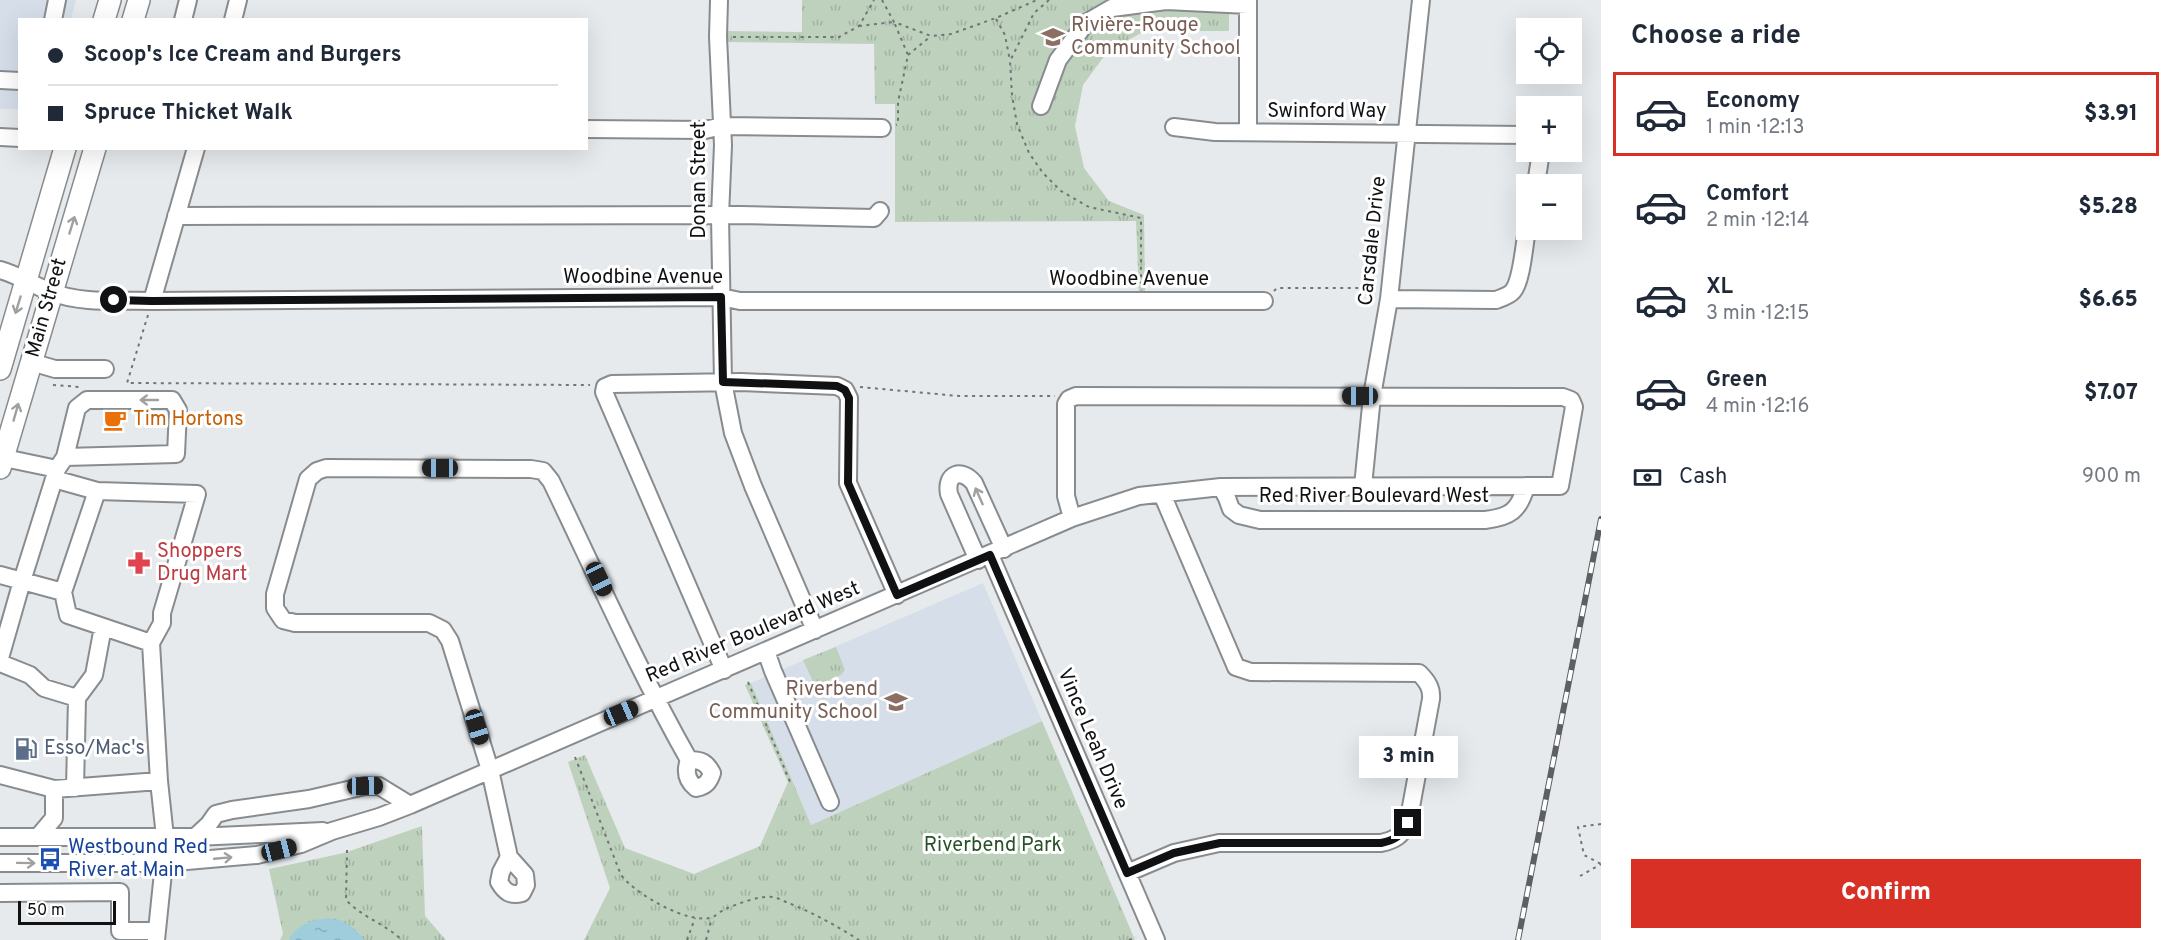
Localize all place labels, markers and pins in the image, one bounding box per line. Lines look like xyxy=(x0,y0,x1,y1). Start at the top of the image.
place label: Rivière-Rouge Community School xyxy=(1071,13,1241,62)
school or university icon: Rivière-Rouge Community School xyxy=(1040,24,1066,50)
cafe icon: Tim Hortons xyxy=(102,407,128,433)
place label: Tim Hortons xyxy=(133,407,244,433)
place label: Shoppers Drug Mart xyxy=(157,539,247,588)
pharmacy icon: Shoppers Drug Mart xyxy=(126,550,152,576)
place label: Riverbend Community School xyxy=(708,677,878,726)
school or university icon: Riverbend Community School xyxy=(883,689,909,715)
fuel station icon: Esso/Mac's xyxy=(13,736,39,762)
place label: Esso/Mac's xyxy=(44,736,145,762)
place label: Westbound Red River at Main xyxy=(68,835,208,884)
bus stop icon: Westbound Red River at Main xyxy=(37,846,63,872)

